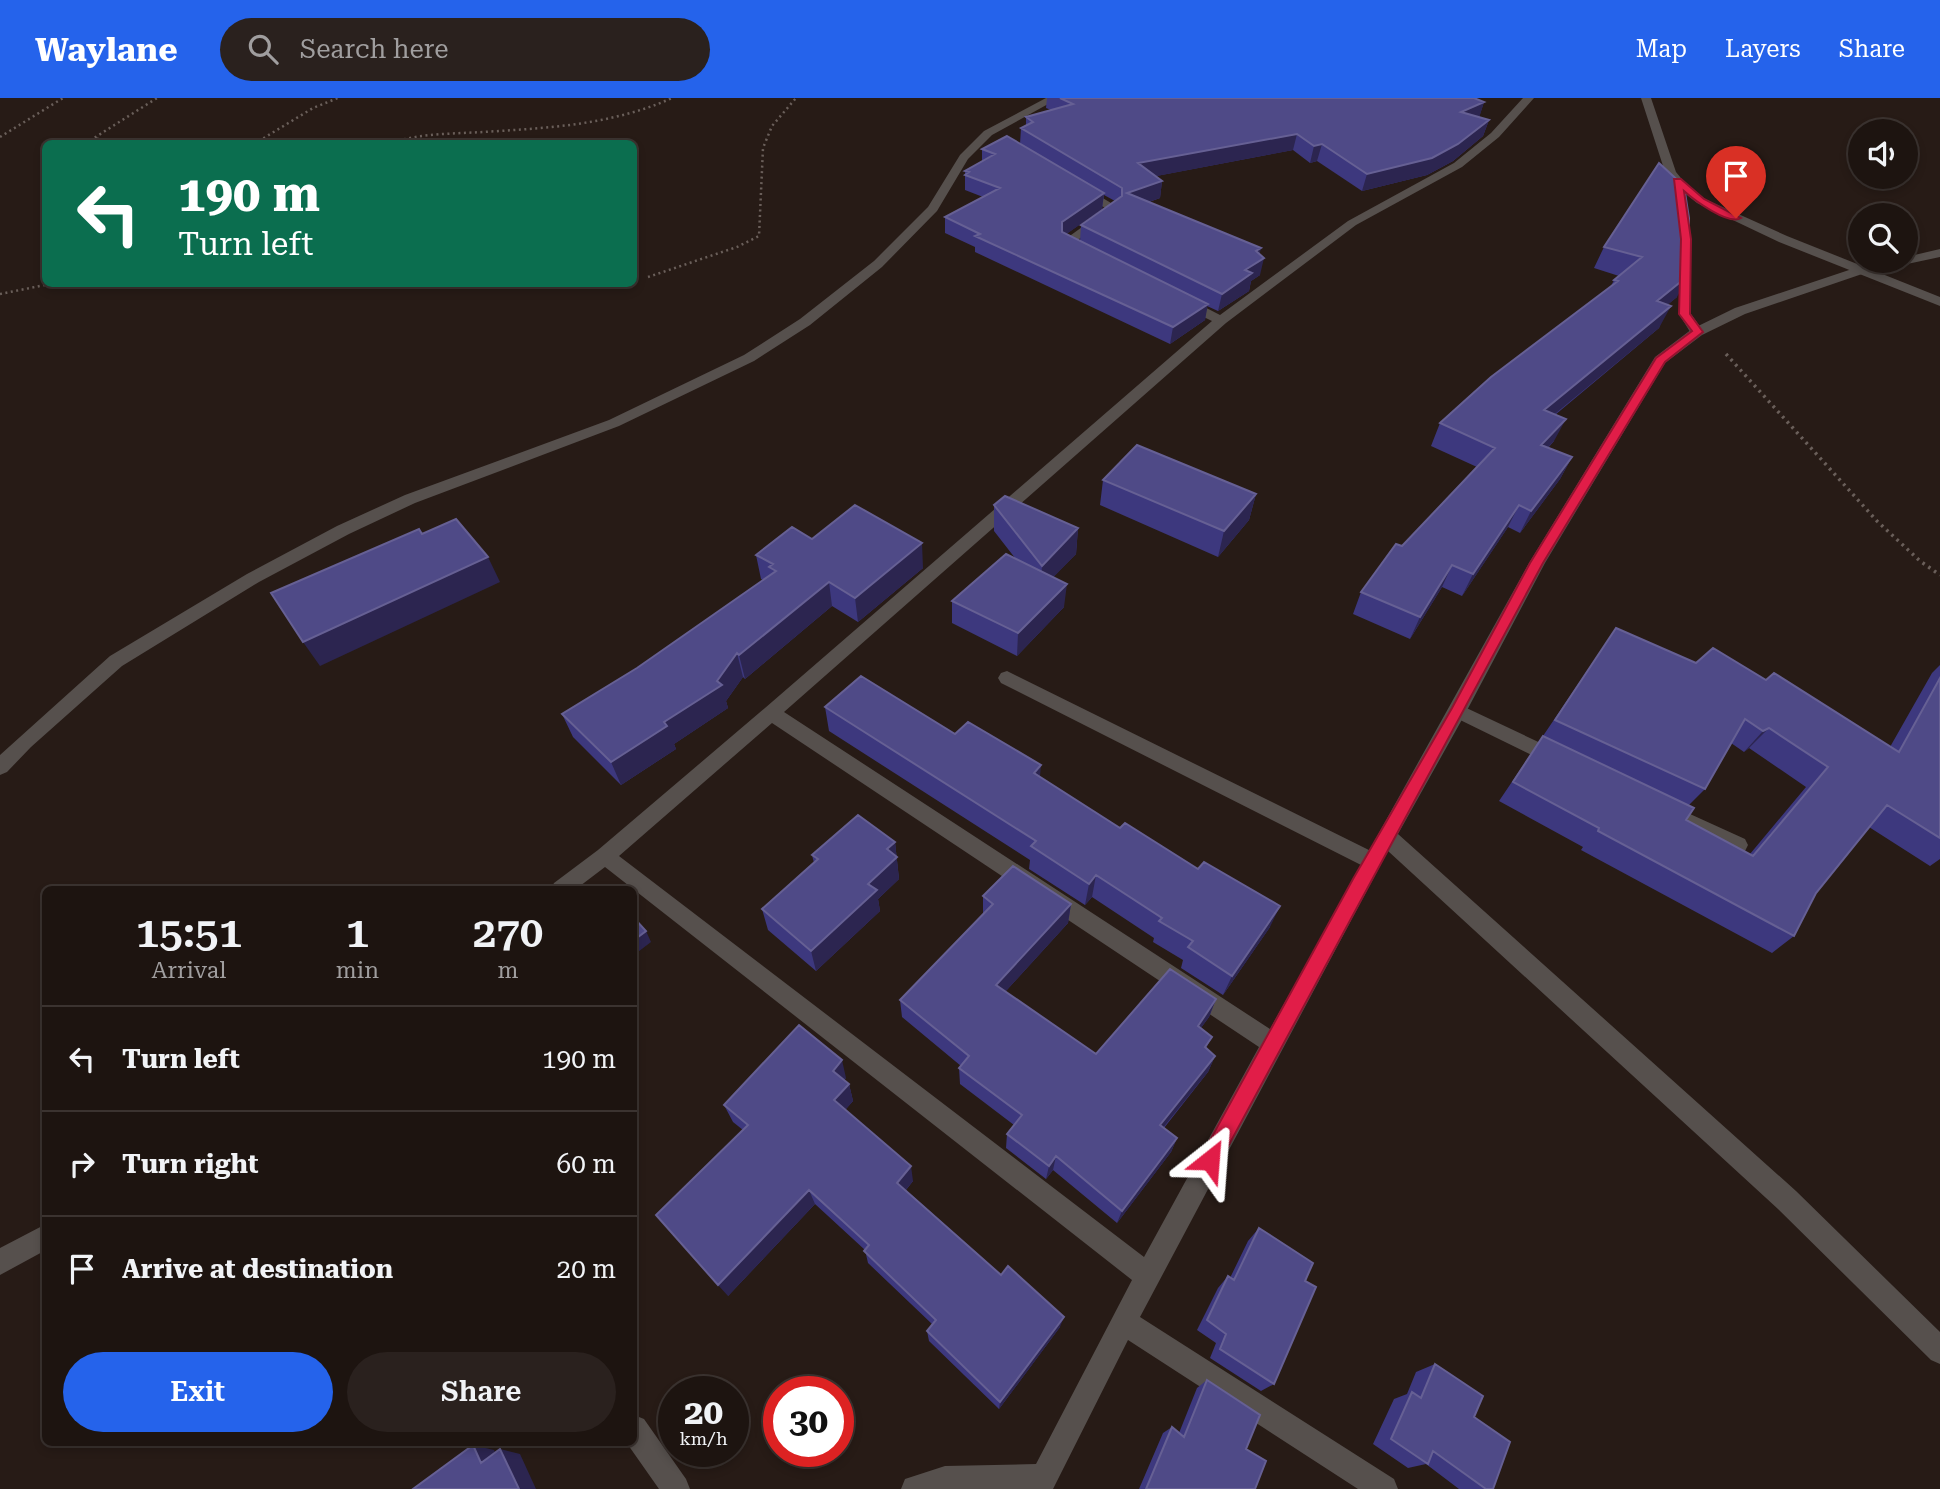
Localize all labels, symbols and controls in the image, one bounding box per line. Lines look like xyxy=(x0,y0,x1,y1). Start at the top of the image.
search box xyxy=(220,18,710,81)
text: Waylane xyxy=(35,30,178,69)
icon: search xyxy=(244,30,282,68)
text: Search here xyxy=(300,34,449,64)
text: Map xyxy=(1636,35,1687,63)
text: Layers xyxy=(1725,35,1801,63)
text: Share xyxy=(1839,35,1905,63)
map controls xyxy=(1848,119,1918,273)
button: sound xyxy=(1848,119,1918,189)
pin xyxy=(1706,146,1766,218)
icon: arrive xyxy=(1717,157,1755,195)
text: 190 m xyxy=(178,166,320,223)
icon: left xyxy=(63,168,154,259)
button: search xyxy=(1848,203,1918,273)
text: Turn left xyxy=(178,225,313,263)
text: 15:51 xyxy=(136,908,242,957)
text: 1 xyxy=(346,908,369,957)
text: 270 xyxy=(473,908,543,957)
text: Arrival xyxy=(152,957,226,984)
text: min xyxy=(336,957,379,984)
text: m xyxy=(497,957,518,984)
icon: left xyxy=(63,1040,101,1078)
text: Turn left xyxy=(122,1044,240,1074)
text: 190 m xyxy=(542,1044,616,1074)
position arrow xyxy=(1173,1123,1247,1197)
icon: right xyxy=(63,1145,101,1183)
text: Turn right xyxy=(122,1149,258,1179)
text: 60 m xyxy=(557,1149,616,1179)
icon: arrive xyxy=(63,1250,101,1288)
text: Arrive at destination xyxy=(122,1254,393,1284)
text: 20 m xyxy=(557,1254,616,1284)
button: Exit xyxy=(63,1352,333,1432)
button: Share xyxy=(347,1352,616,1432)
speed limit sign: 30 xyxy=(763,1376,854,1467)
text: 20 xyxy=(684,1392,723,1433)
text: km/h xyxy=(679,1428,728,1449)

